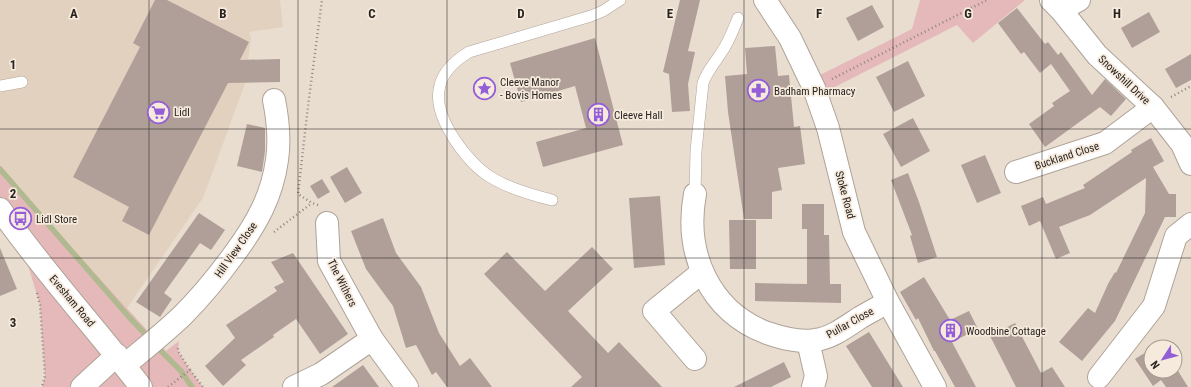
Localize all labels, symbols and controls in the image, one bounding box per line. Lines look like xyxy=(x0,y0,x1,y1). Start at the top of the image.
text: A xyxy=(70,6,78,21)
text: B xyxy=(219,6,227,21)
text: C xyxy=(368,6,376,21)
text: D xyxy=(517,6,525,21)
text: E xyxy=(667,6,674,21)
text: F xyxy=(816,6,822,21)
text: G xyxy=(964,6,972,21)
text: H xyxy=(1113,6,1121,21)
street label: Snowshill Drive xyxy=(1095,53,1153,107)
text: 1 xyxy=(10,57,16,72)
place icon: Cleeve Manor - Bovis Homes xyxy=(472,75,498,101)
place label: Cleeve Manor - Bovis Homes xyxy=(500,76,562,102)
pharmacy icon: Badham Pharmacy xyxy=(745,78,771,104)
place label: Badham Pharmacy xyxy=(774,85,856,98)
supermarket icon: Lidl xyxy=(146,99,172,125)
building icon: Cleeve Hall xyxy=(586,102,612,128)
place label: Lidl xyxy=(174,106,190,119)
place label: Cleeve Hall xyxy=(614,109,662,122)
street label: Buckland Close xyxy=(1033,139,1101,173)
street label: Stoke Road xyxy=(832,170,858,220)
text: 2 xyxy=(10,186,17,201)
bus stop icon: Lidl Store xyxy=(8,206,34,232)
place label: Lidl Store xyxy=(36,213,77,226)
street label: Hill View Close xyxy=(212,220,260,280)
street label: The Withers xyxy=(324,257,360,309)
street label: Evesham Road xyxy=(47,272,97,330)
street label: Pullar Close xyxy=(824,305,876,341)
text: 3 xyxy=(10,315,16,330)
building icon: Woodbine Cottage xyxy=(938,318,964,344)
place label: Woodbine Cottage xyxy=(966,325,1046,338)
north arrow xyxy=(1143,339,1183,379)
text: N xyxy=(1148,358,1163,371)

